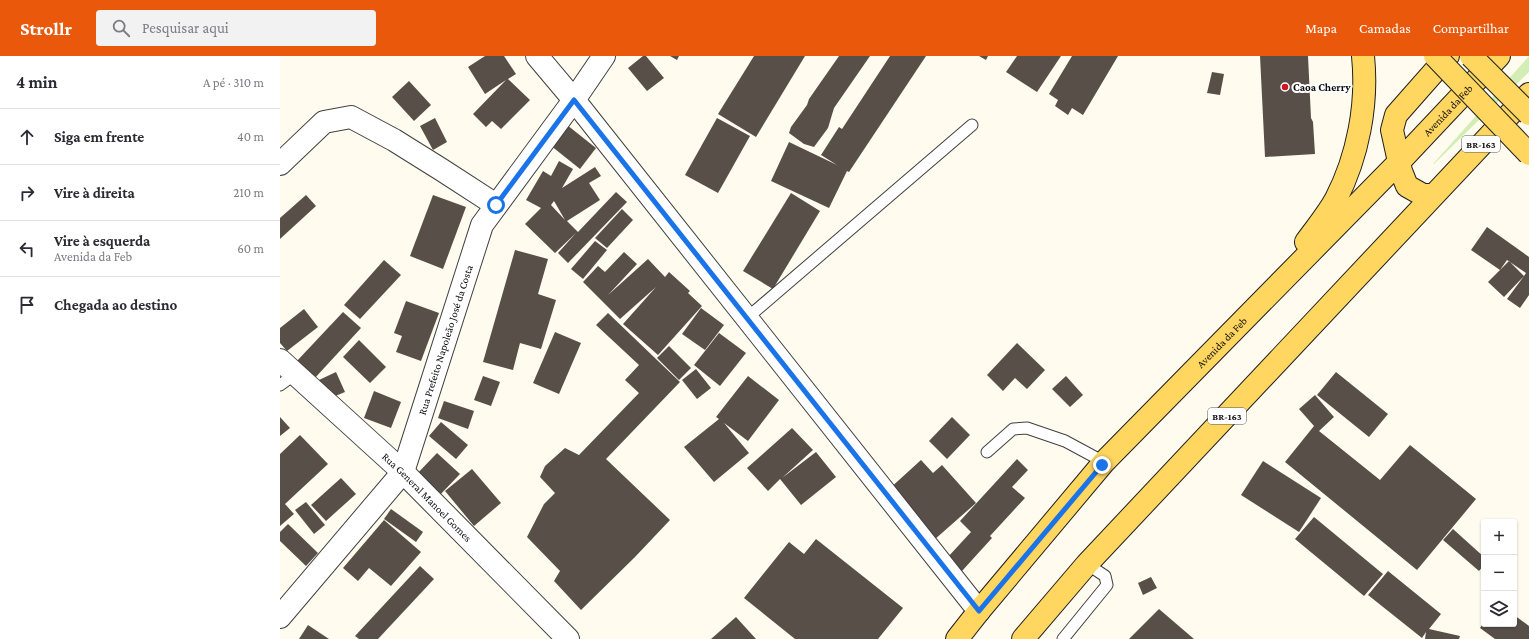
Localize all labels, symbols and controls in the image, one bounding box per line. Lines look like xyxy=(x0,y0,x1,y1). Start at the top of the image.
search box xyxy=(96,10,376,46)
icon: search xyxy=(110,17,132,39)
text: Strollr xyxy=(20,18,72,39)
text: Pesquisar aqui xyxy=(142,20,229,36)
text: Mapa xyxy=(1305,20,1337,36)
text: Camadas xyxy=(1359,20,1411,36)
text: Compartilhar xyxy=(1433,20,1509,36)
text: 4 min xyxy=(16,73,58,92)
text: A pé · 310 m xyxy=(203,75,264,90)
place label: Caoa Cherry xyxy=(1293,81,1351,93)
marker: Caoa Cherry xyxy=(1280,82,1290,92)
street label: Avenida da Feb xyxy=(1421,82,1475,138)
icon: ahead xyxy=(16,126,38,148)
text: Siga em frente xyxy=(54,129,144,145)
text: 40 m xyxy=(237,129,264,144)
road number: BR-163 xyxy=(1462,136,1500,152)
icon: right xyxy=(16,182,38,204)
text: Vire à direita xyxy=(54,185,135,201)
text: 210 m xyxy=(233,185,264,200)
route start xyxy=(487,196,505,214)
text: Vire à esquerda xyxy=(54,233,150,249)
icon: left xyxy=(16,238,38,260)
text: 60 m xyxy=(237,241,264,256)
text: Avenida da Feb xyxy=(54,249,132,264)
street label: Rua Prefeito Napoleão José da Costa xyxy=(416,263,475,416)
icon: arrive xyxy=(16,294,38,316)
text: Chegada ao destino xyxy=(54,297,177,313)
street label: Avenida da Feb xyxy=(1194,314,1249,370)
road number: BR-163 xyxy=(1208,408,1246,424)
street label: Rua General Manoel Gomes xyxy=(380,450,474,544)
route end xyxy=(1093,456,1111,474)
map controls xyxy=(1481,519,1517,627)
button: + xyxy=(1481,519,1517,555)
button: − xyxy=(1481,555,1517,591)
button: layers xyxy=(1481,591,1517,627)

